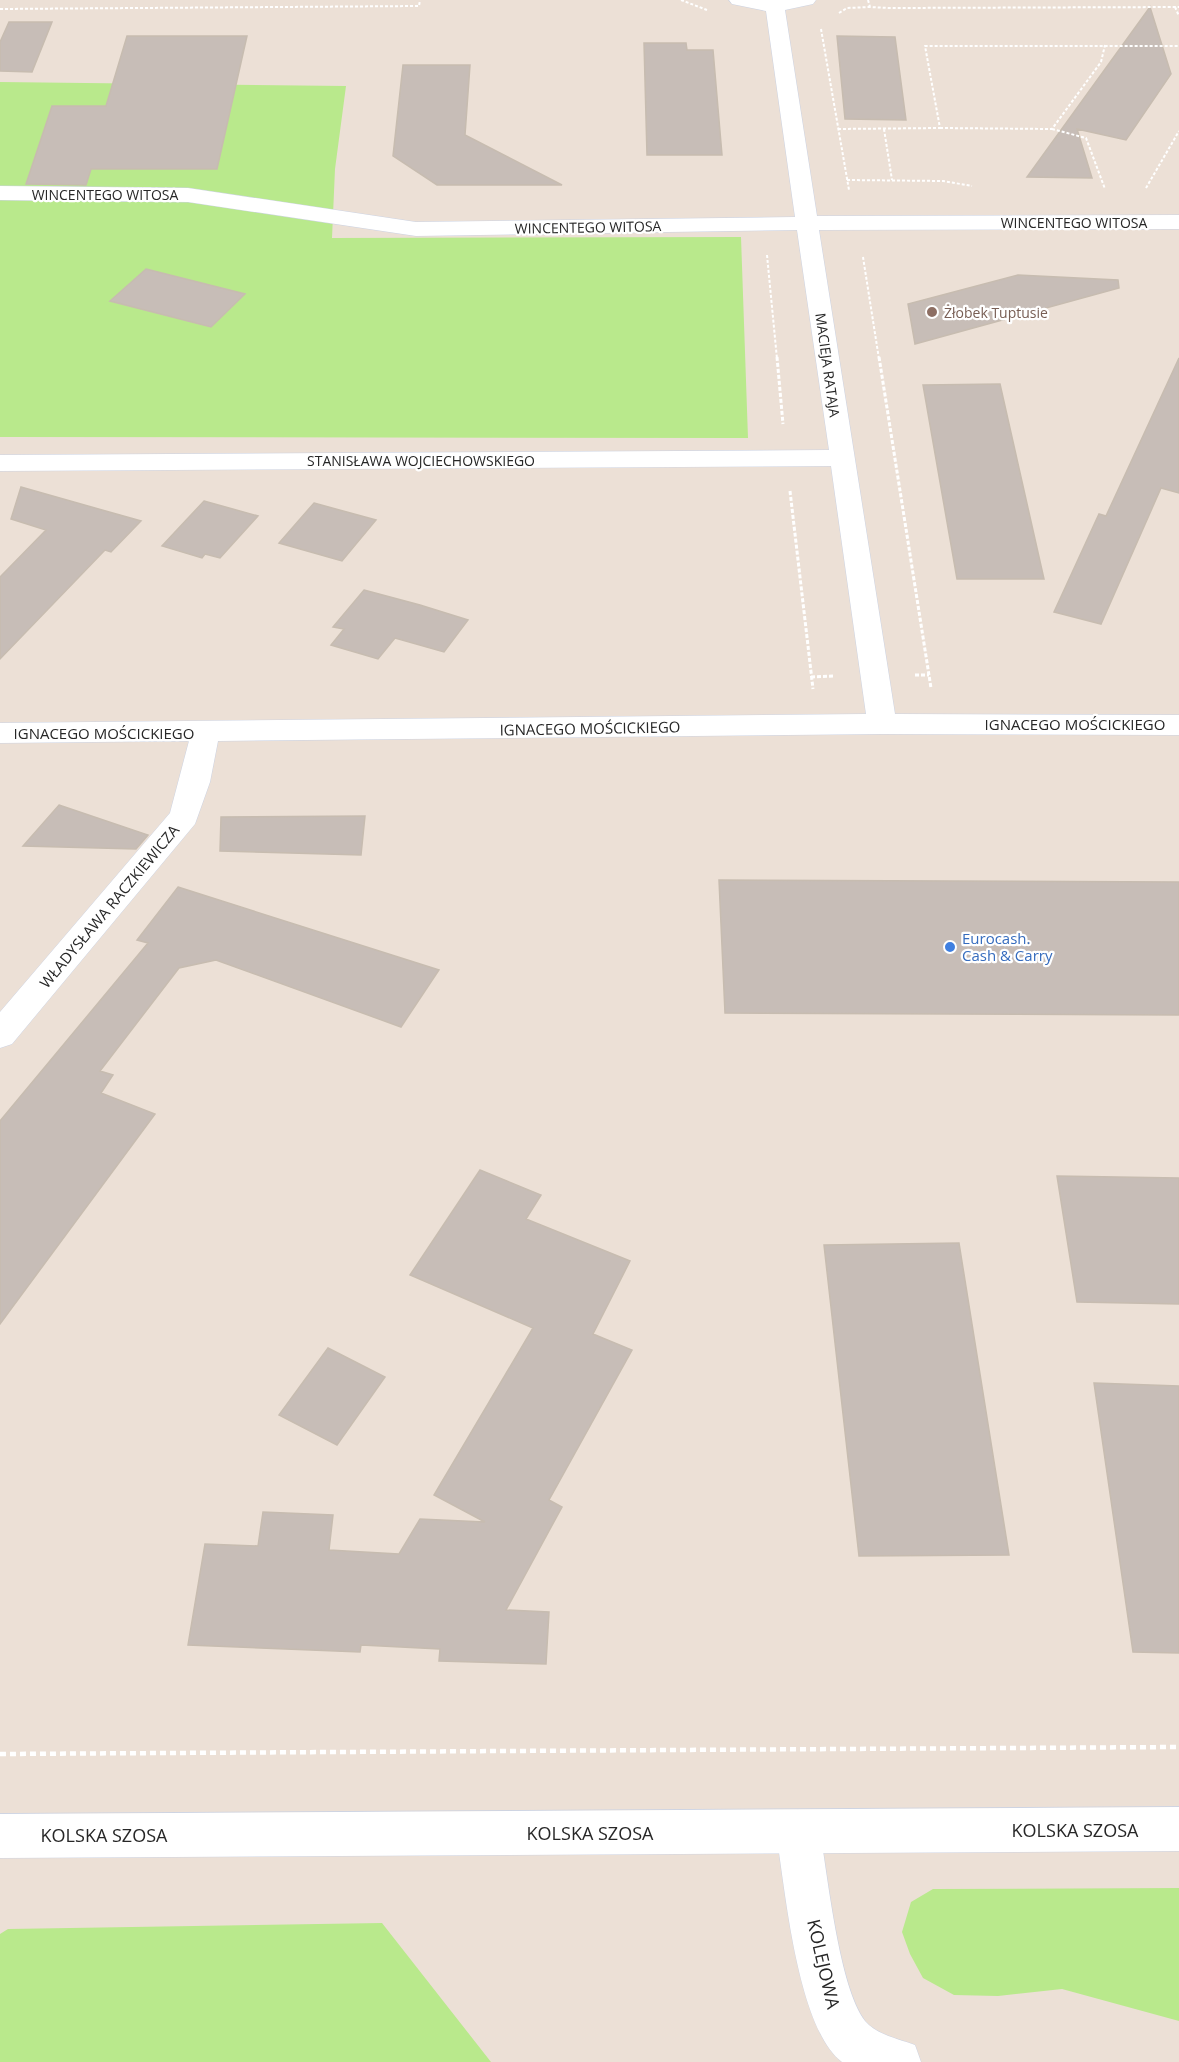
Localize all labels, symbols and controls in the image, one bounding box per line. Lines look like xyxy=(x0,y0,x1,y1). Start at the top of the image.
street label: WINCENTEGO WITOSA xyxy=(32,185,178,204)
street label: WINCENTEGO WITOSA xyxy=(1001,213,1147,232)
street label: WINCENTEGO WITOSA xyxy=(515,216,662,238)
place label: Żłobek Tuptusie xyxy=(944,303,1048,322)
marker: Żłobek Tuptusie xyxy=(925,305,939,319)
street label: MACIEJA RATAJA xyxy=(811,312,845,418)
street label: STANISŁAWA WOJCIECHOWSKIEGO xyxy=(307,451,535,470)
street label: IGNACEGO MOŚCICKIEGO xyxy=(985,714,1165,734)
street label: IGNACEGO MOŚCICKIEGO xyxy=(499,716,681,740)
street label: IGNACEGO MOŚCICKIEGO xyxy=(14,723,194,743)
street label: WŁADYSŁAWA RACZKIEWICZA xyxy=(35,820,184,992)
place label: Eurocash. Cash & Carry xyxy=(962,928,1053,965)
marker: Eurocash. Cash & Carry xyxy=(943,940,957,954)
street label: KOLSKA SZOSA xyxy=(1012,1818,1139,1842)
street label: KOLSKA SZOSA xyxy=(527,1821,654,1845)
street label: KOLSKA SZOSA xyxy=(41,1823,168,1847)
street label: KOLEJOWA xyxy=(802,1917,846,2012)

